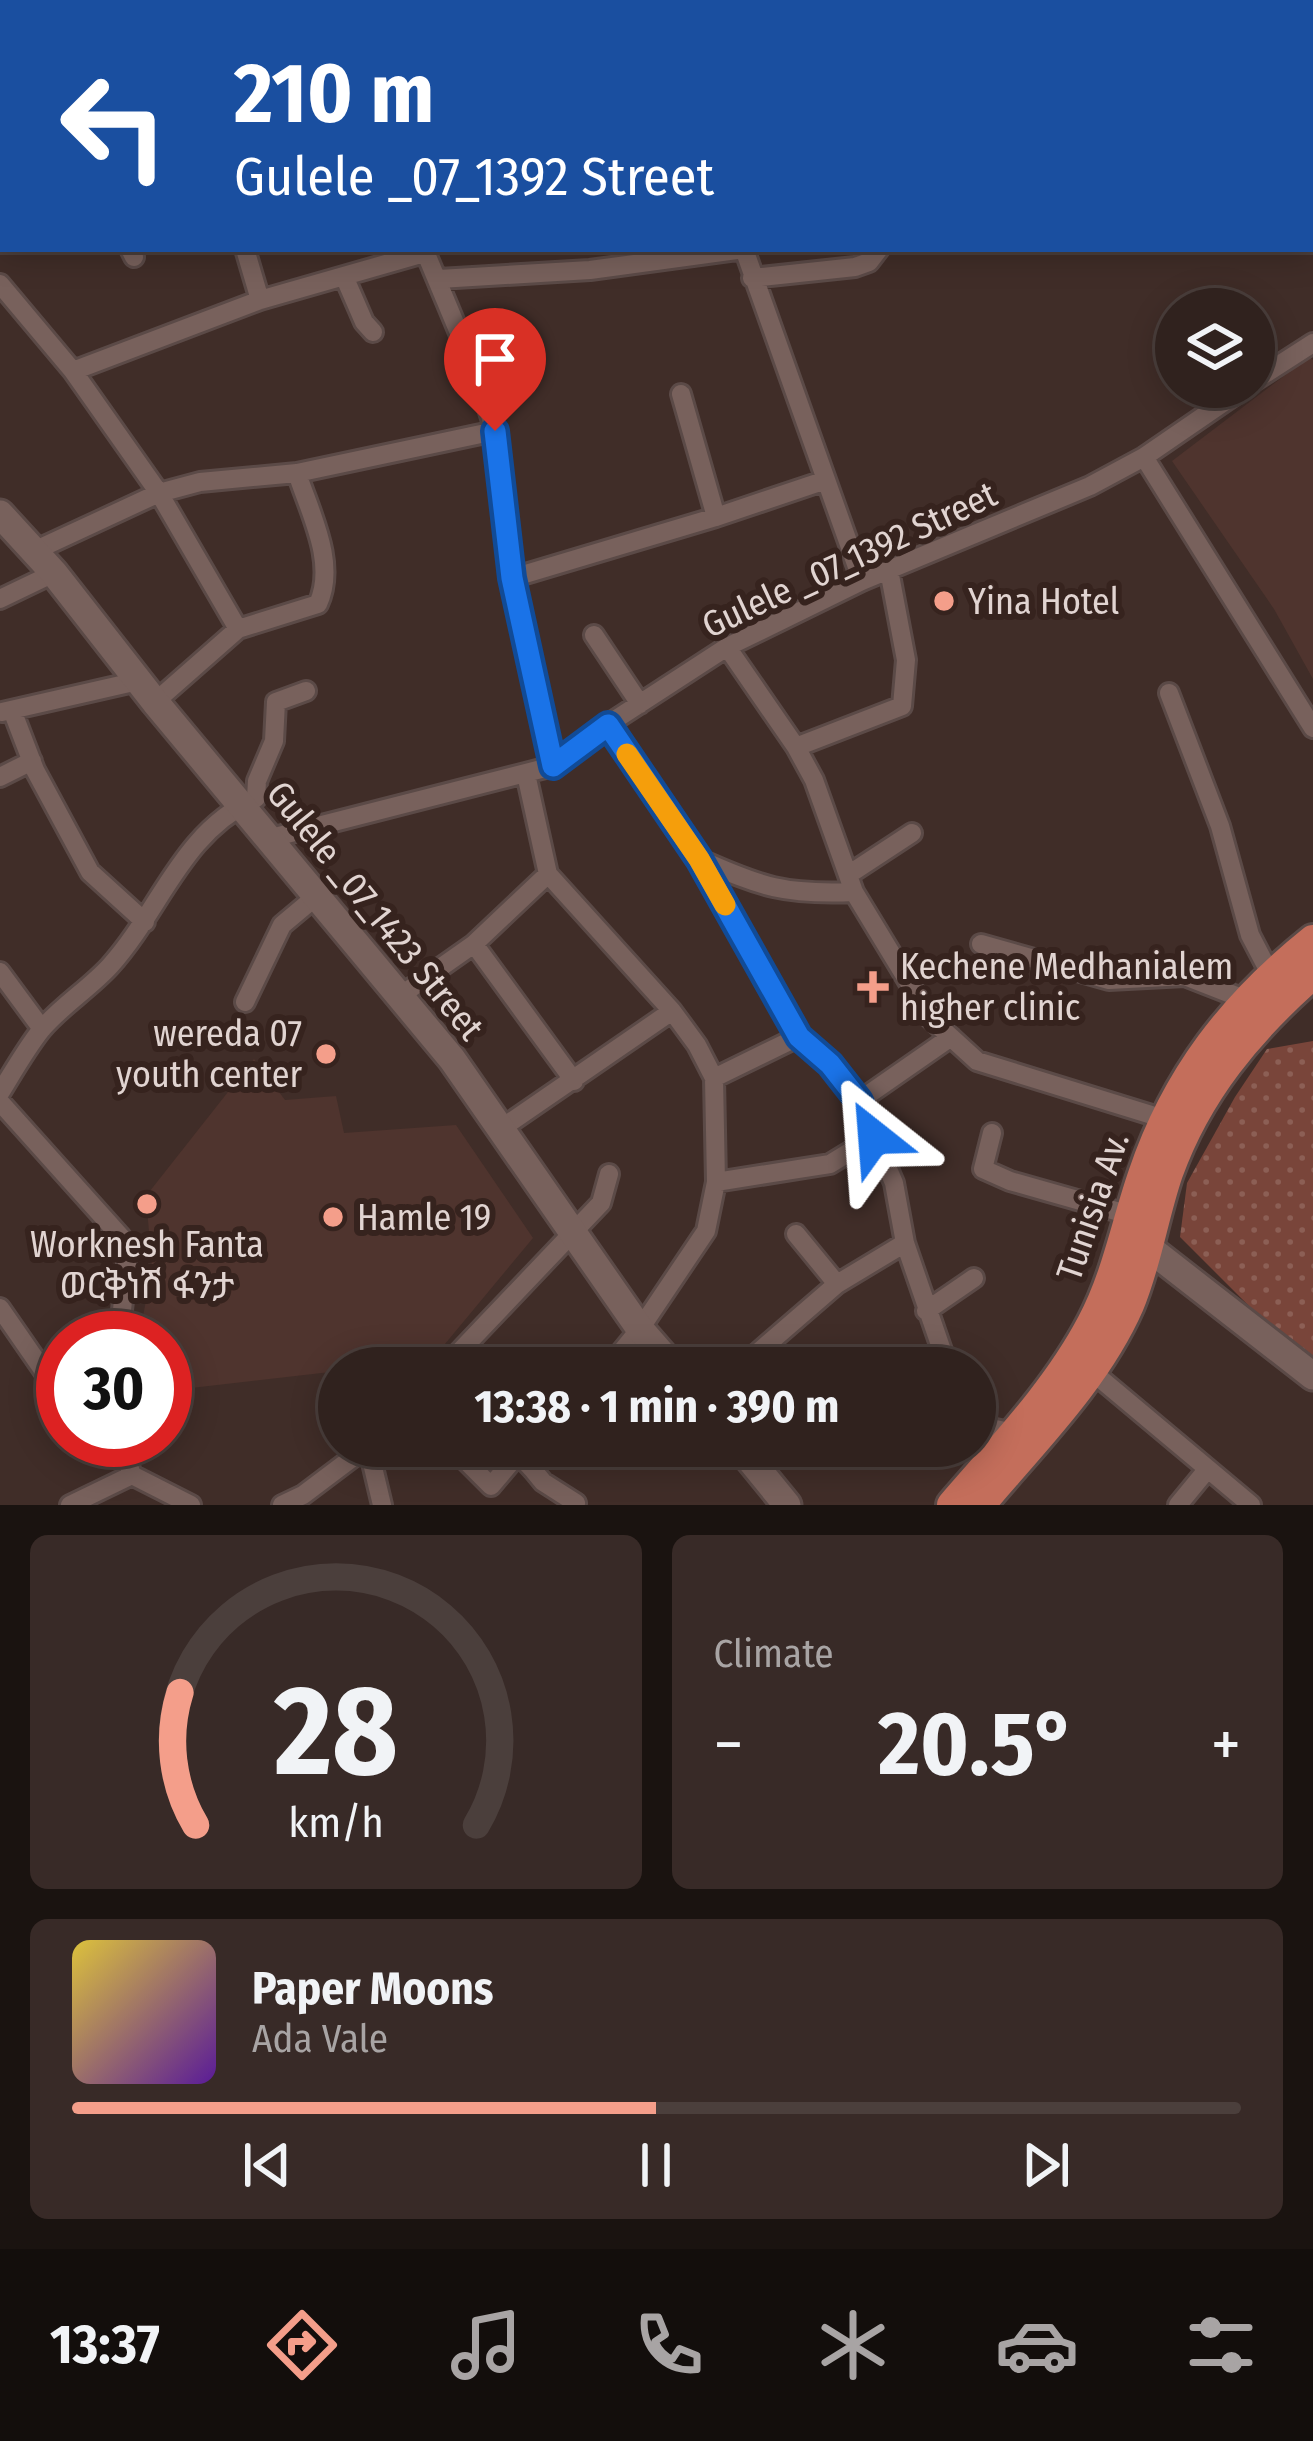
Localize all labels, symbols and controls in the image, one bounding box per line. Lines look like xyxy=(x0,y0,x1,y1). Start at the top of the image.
text: 210 m xyxy=(234,43,434,144)
icon: left xyxy=(36,48,192,204)
text: Gulele _07_1392 Street xyxy=(234,145,714,209)
map controls xyxy=(1155,288,1275,408)
button: layers xyxy=(1155,288,1275,408)
pin xyxy=(444,308,546,431)
icon: arrive xyxy=(462,326,528,392)
street label: Gulele _07_1392 Street xyxy=(695,472,1004,647)
place label: Yina Hotel xyxy=(968,580,1119,624)
marker: Yina Hotel xyxy=(931,588,957,614)
street label: Gulele _07_1423 Street xyxy=(257,772,493,1049)
place label: Kechene Medhanialem higher clinic xyxy=(900,945,1233,1030)
marker: Kechene Medhanialem higher clinic xyxy=(857,971,889,1003)
place label: wereda 07 youth center xyxy=(116,1012,302,1097)
marker: wereda 07 youth center xyxy=(313,1041,339,1067)
position arrow xyxy=(811,1074,937,1200)
street label: Tunisia Av. xyxy=(1047,1126,1139,1286)
marker: Worknesh Fanta ወርቅነሽ ፋንታ xyxy=(134,1191,160,1217)
place label: Hamle 19 xyxy=(357,1196,491,1240)
marker: Hamle 19 xyxy=(320,1204,346,1230)
place label: Worknesh Fanta ወርቅነሽ ፋንታ xyxy=(30,1223,264,1308)
speed limit sign: 30 xyxy=(36,1311,192,1467)
text: 13:38 · 1 min · 390 m xyxy=(475,1380,839,1434)
text: Climate xyxy=(714,1631,834,1677)
text: 28 xyxy=(273,1657,398,1807)
text: 20.5° xyxy=(878,1690,1076,1798)
text: − xyxy=(714,1705,743,1784)
text: + xyxy=(1211,1705,1241,1784)
text: km/h xyxy=(288,1797,384,1848)
text: Paper Moons xyxy=(252,1962,494,2016)
text: Ada Vale xyxy=(252,2016,388,2062)
icon: previous xyxy=(234,2132,300,2198)
icon: pause xyxy=(623,2132,689,2198)
icon: next xyxy=(1013,2132,1079,2198)
icon: directions xyxy=(260,2303,344,2387)
icon: music xyxy=(444,2303,528,2387)
icon: phone xyxy=(627,2303,711,2387)
icon: climate xyxy=(811,2303,895,2387)
icon: car xyxy=(995,2303,1079,2387)
icon: filters xyxy=(1179,2303,1263,2387)
text: 13:37 xyxy=(50,2313,160,2377)

